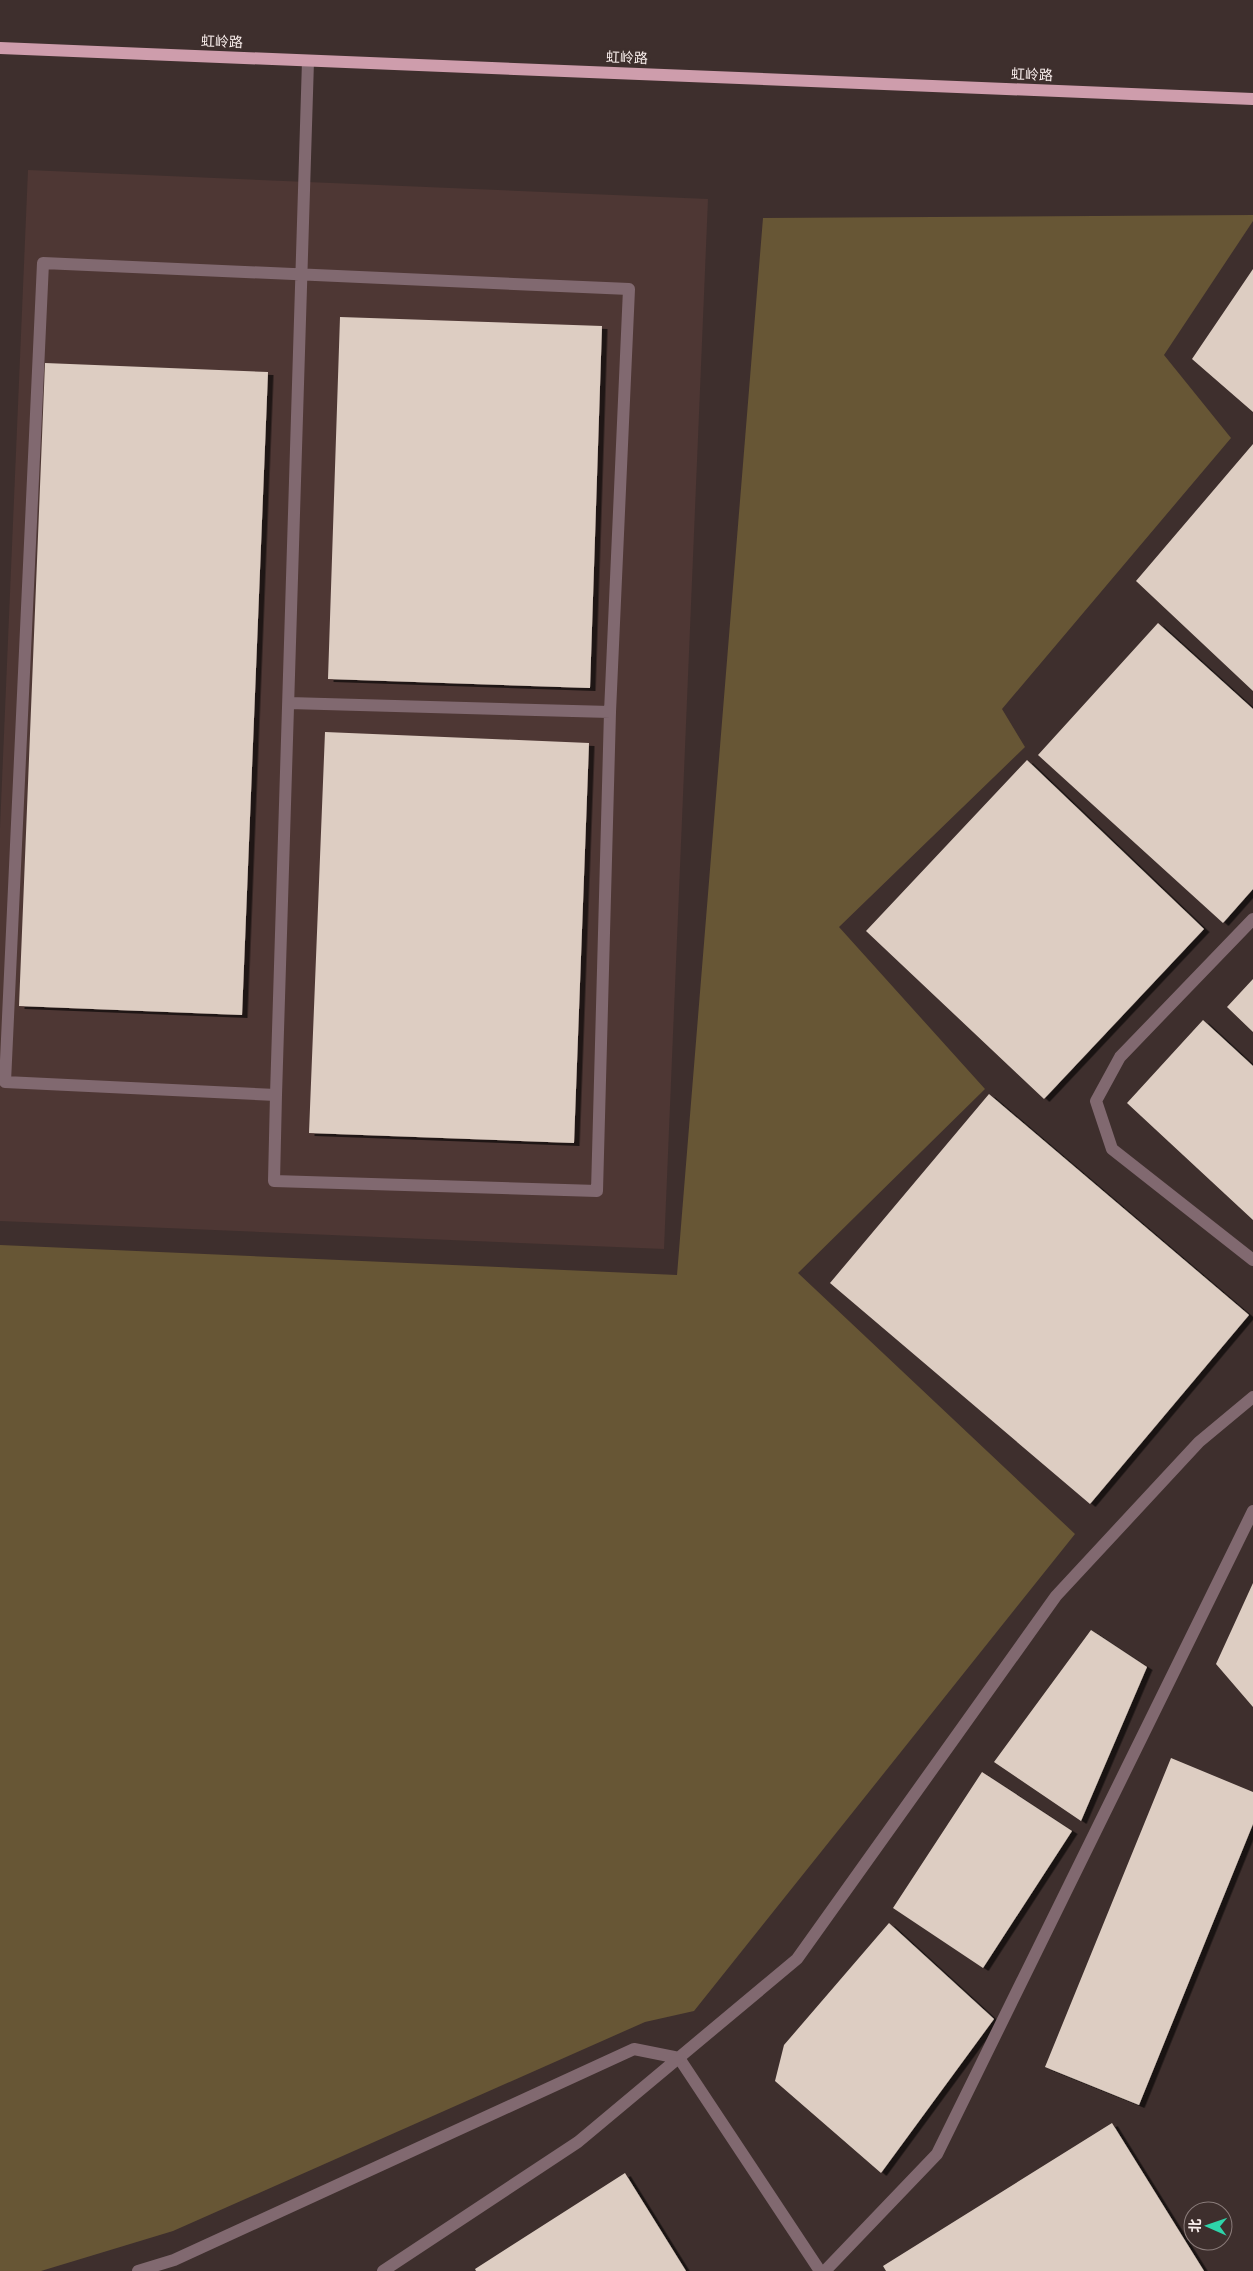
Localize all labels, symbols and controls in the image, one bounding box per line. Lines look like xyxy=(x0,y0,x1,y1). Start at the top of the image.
street label: 虹岭路 xyxy=(201,33,243,51)
street label: 虹岭路 xyxy=(606,49,648,67)
street label: 虹岭路 xyxy=(1011,66,1053,84)
north arrow xyxy=(1183,2201,1233,2251)
text: 北 xyxy=(1187,2218,1204,2233)

